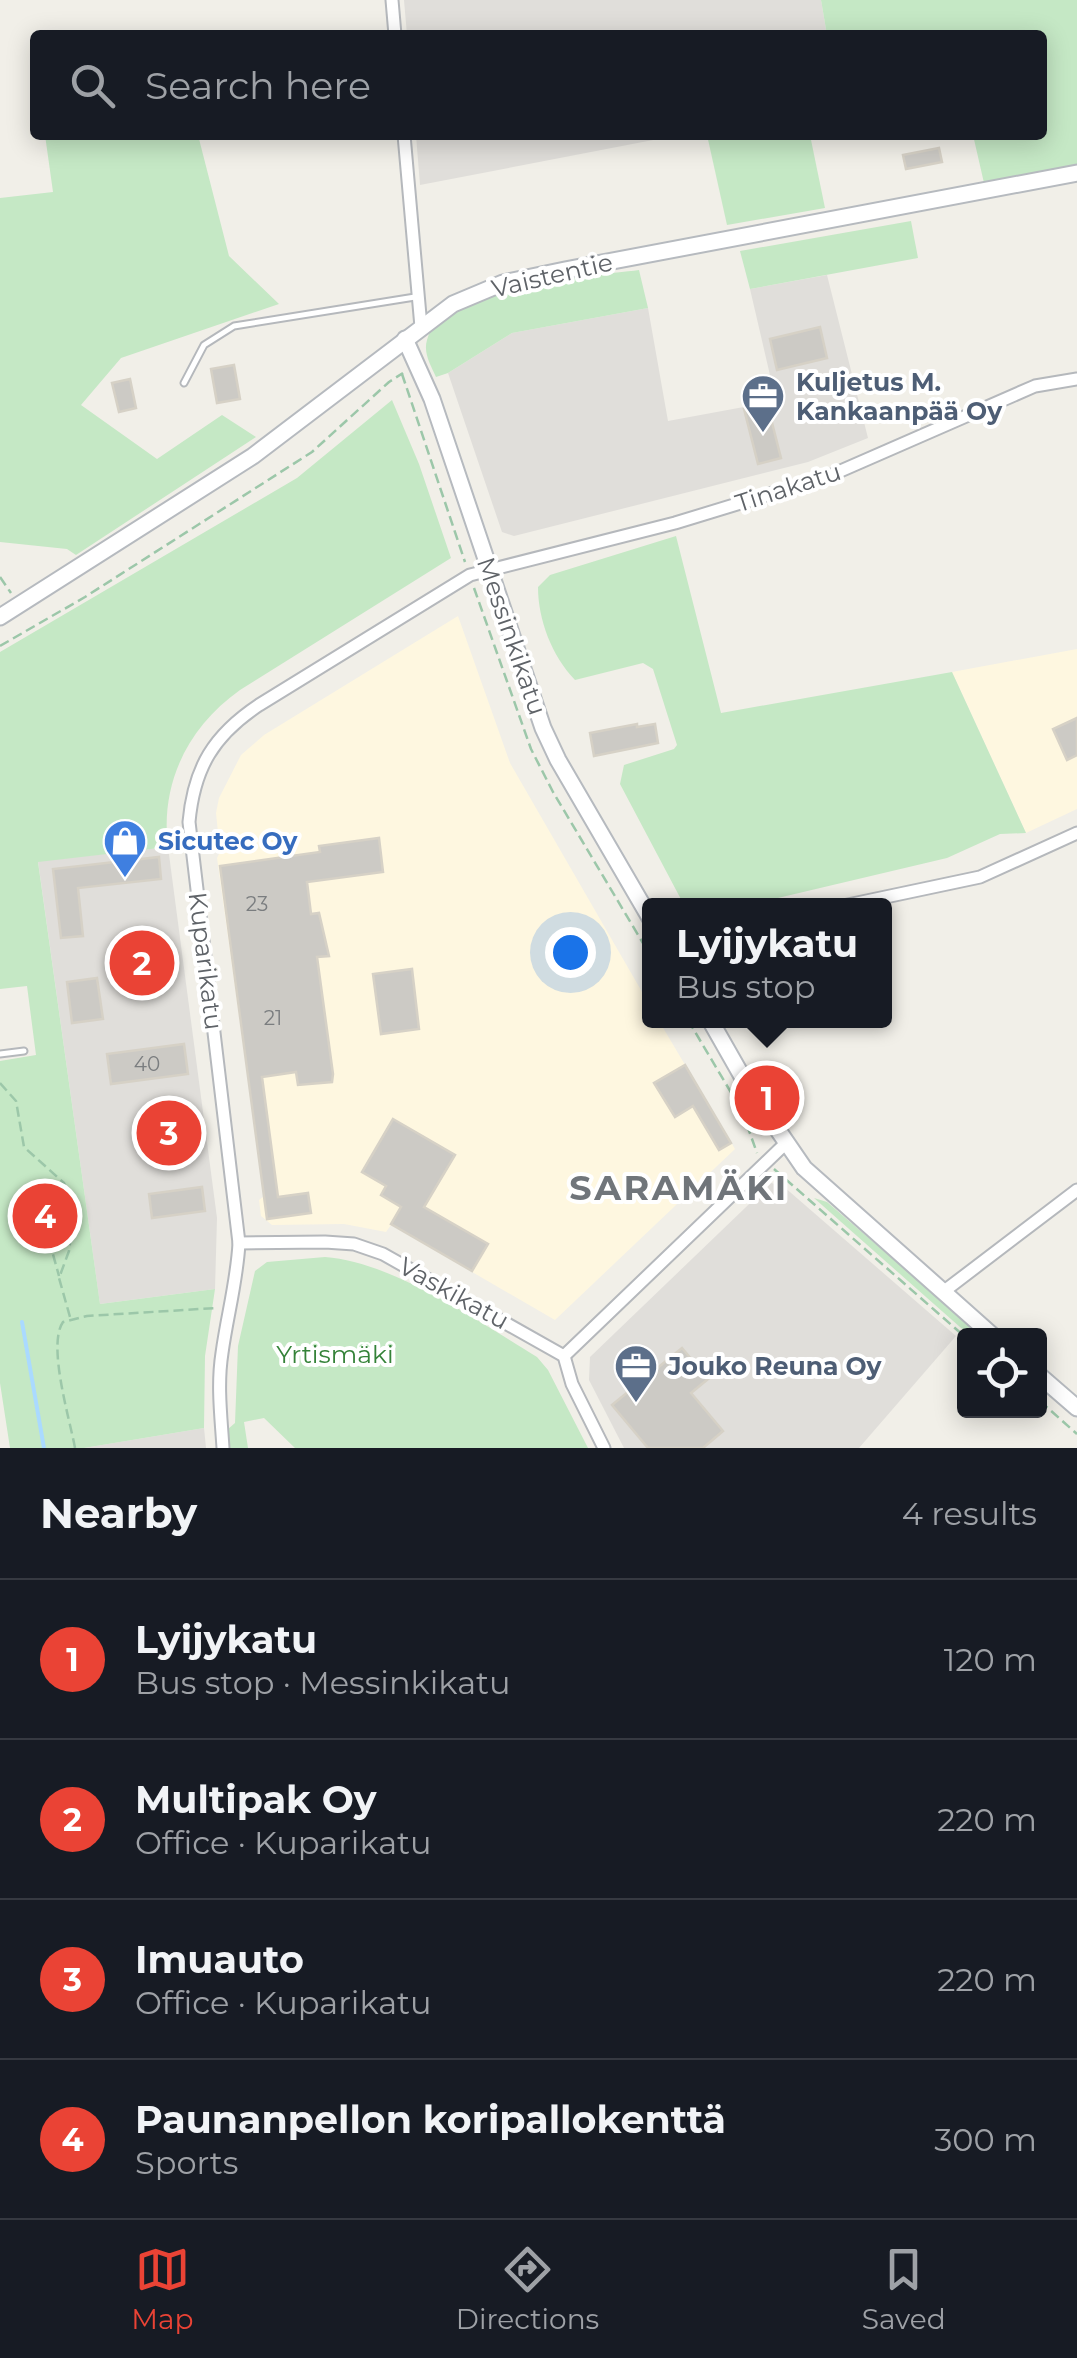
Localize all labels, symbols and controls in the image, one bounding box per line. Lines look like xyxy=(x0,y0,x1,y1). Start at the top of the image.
search box xyxy=(30,30,1047,140)
icon: search xyxy=(65,58,120,113)
text: Search here xyxy=(145,62,371,109)
street label: Vaistentie xyxy=(489,247,615,303)
place label: Kuljetus M. Kankaanpää Oy xyxy=(796,367,1003,426)
office icon: Kuljetus M. Kankaanpää Oy xyxy=(740,373,786,434)
street label: Tinakatu xyxy=(731,456,845,518)
street label: Messinkikatu xyxy=(471,553,553,719)
shop icon: Sicutec Oy xyxy=(102,818,148,879)
place label: Sicutec Oy xyxy=(158,826,299,856)
street label: Kuparikatu xyxy=(183,890,229,1032)
house number: 23 xyxy=(246,892,268,916)
popup xyxy=(642,898,892,1028)
text: Lyijykatu xyxy=(676,920,858,967)
pin: 2 xyxy=(110,926,174,1000)
your location xyxy=(545,927,596,978)
text: Bus stop xyxy=(676,967,815,1006)
house number: 21 xyxy=(264,1006,282,1030)
house number: 40 xyxy=(134,1052,160,1076)
pin: 1 xyxy=(734,1060,800,1136)
pin: 3 xyxy=(136,1096,202,1170)
district label: SARAMÄKI xyxy=(569,1166,789,1209)
pin: 4 xyxy=(12,1178,78,1254)
street label: Vaskikatu xyxy=(394,1251,514,1335)
map controls xyxy=(957,1328,1047,1418)
button: locate xyxy=(957,1328,1047,1418)
park label: Yrtismäki xyxy=(276,1339,394,1369)
office icon: Jouko Reuna Oy xyxy=(613,1343,659,1404)
place label: Jouko Reuna Oy xyxy=(667,1351,883,1381)
text: Nearby xyxy=(40,1487,197,1539)
text: 4 results xyxy=(902,1494,1037,1533)
text: Lyijykatu xyxy=(135,1616,317,1663)
text: 1 xyxy=(66,1640,79,1679)
text: 120 m xyxy=(944,1640,1037,1679)
text: Bus stop · Messinkikatu xyxy=(135,1663,511,1702)
text: Multipak Oy xyxy=(135,1776,377,1823)
text: 2 xyxy=(63,1800,82,1839)
text: 220 m xyxy=(937,1800,1037,1839)
text: Office · Kuparikatu xyxy=(135,1823,432,1862)
text: Imuauto xyxy=(135,1936,304,1983)
text: 3 xyxy=(63,1960,82,1999)
text: 220 m xyxy=(937,1960,1037,1999)
text: Office · Kuparikatu xyxy=(135,1983,432,2022)
text: Paunanpellon koripallokenttä xyxy=(135,2096,726,2143)
text: 4 xyxy=(61,2120,84,2159)
text: 300 m xyxy=(934,2120,1037,2159)
text: Sports xyxy=(135,2143,238,2182)
tab: Map xyxy=(131,2242,193,2336)
tab: Directions xyxy=(456,2242,599,2336)
tab: Saved xyxy=(862,2242,946,2336)

